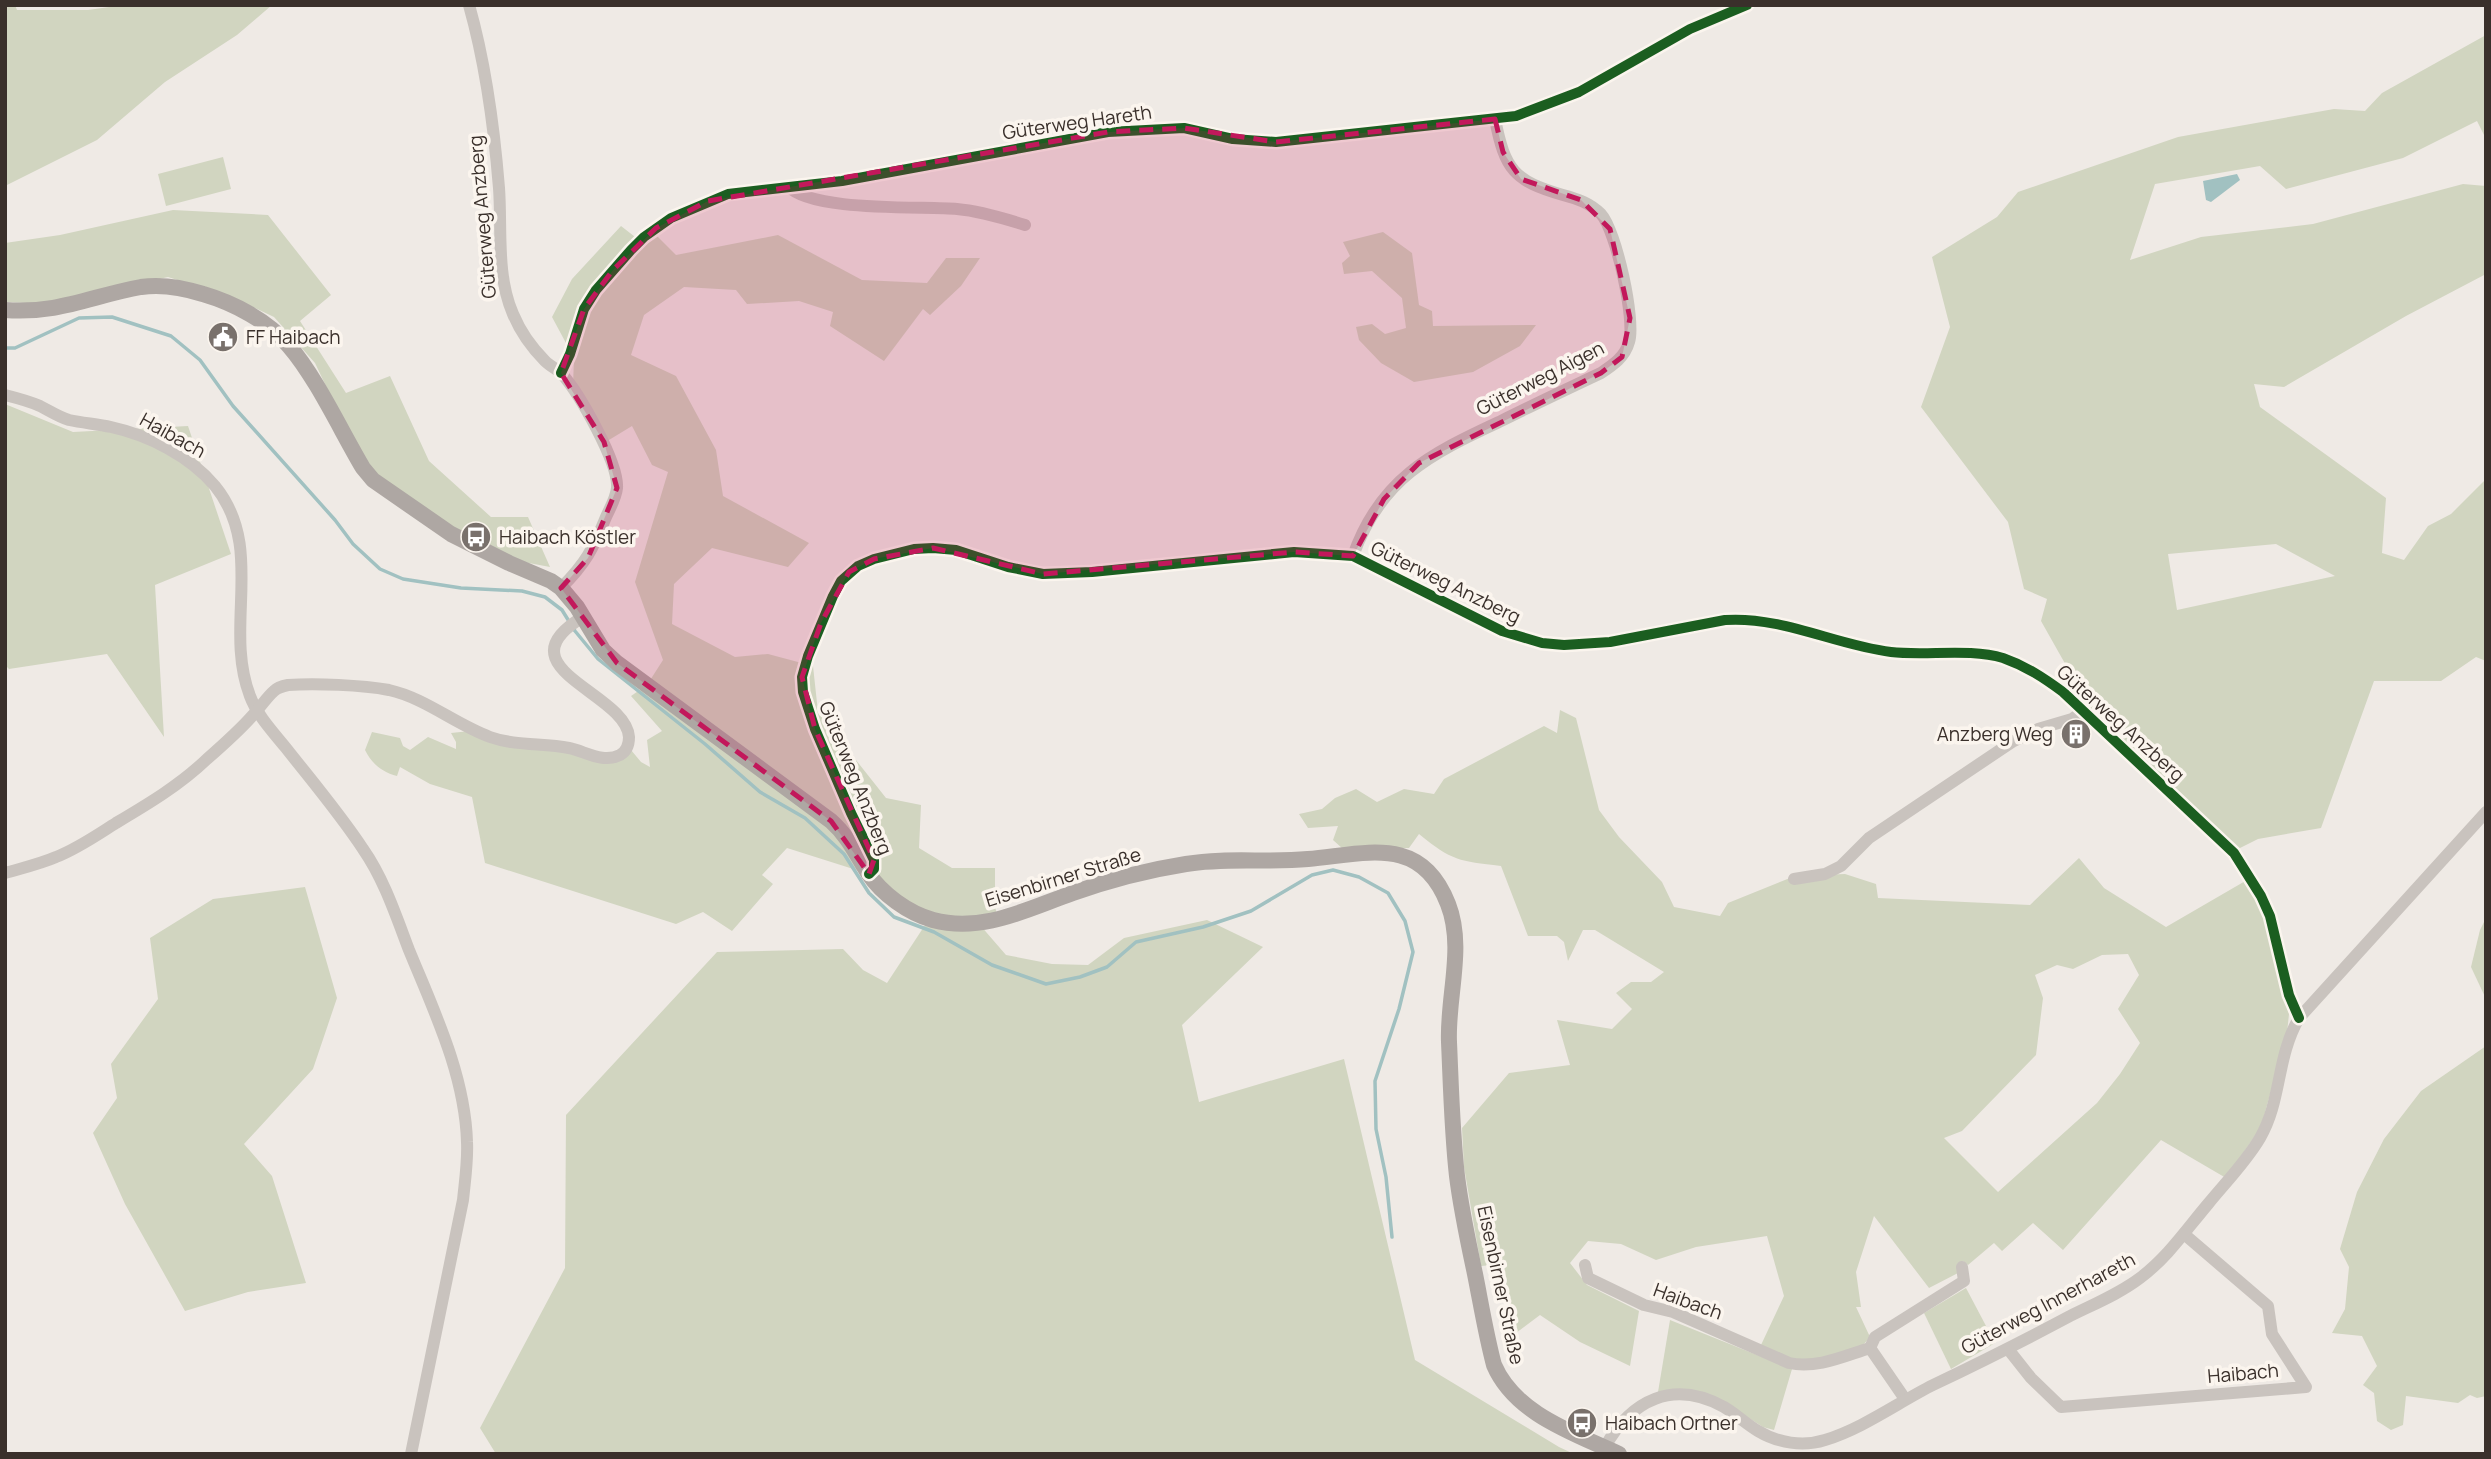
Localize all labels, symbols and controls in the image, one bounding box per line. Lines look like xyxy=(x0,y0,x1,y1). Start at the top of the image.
street label: Güterweg Hareth xyxy=(1001,99,1153,145)
street label: Güterweg Anzberg xyxy=(462,134,502,300)
public building icon: FF Haibach xyxy=(206,320,240,354)
place label: FF Haibach xyxy=(246,324,341,350)
street label: Güterweg Aigen xyxy=(1472,335,1608,421)
street label: Haibach xyxy=(135,406,211,464)
bus stop icon: Haibach Köstler xyxy=(459,520,493,554)
place label: Haibach Köstler xyxy=(499,524,636,550)
street label: Güterweg Anzberg xyxy=(1367,534,1525,630)
street label: Güterweg Anzberg xyxy=(2051,659,2191,787)
street label: Güterweg Anzberg xyxy=(813,697,899,859)
building icon: Anzberg Weg xyxy=(2059,717,2093,751)
place label: Anzberg Weg xyxy=(1937,721,2053,747)
street label: Eisenbirner Straße xyxy=(982,841,1144,913)
street label: Eisenbirner Straße xyxy=(1471,1203,1531,1367)
street label: Güterweg Innerhareth xyxy=(1956,1246,2140,1360)
street label: Haibach xyxy=(1650,1277,1726,1325)
street label: Haibach xyxy=(2206,1357,2280,1389)
bus stop icon: Haibach Ortner xyxy=(1565,1406,1599,1440)
place label: Haibach Ortner xyxy=(1605,1410,1738,1436)

